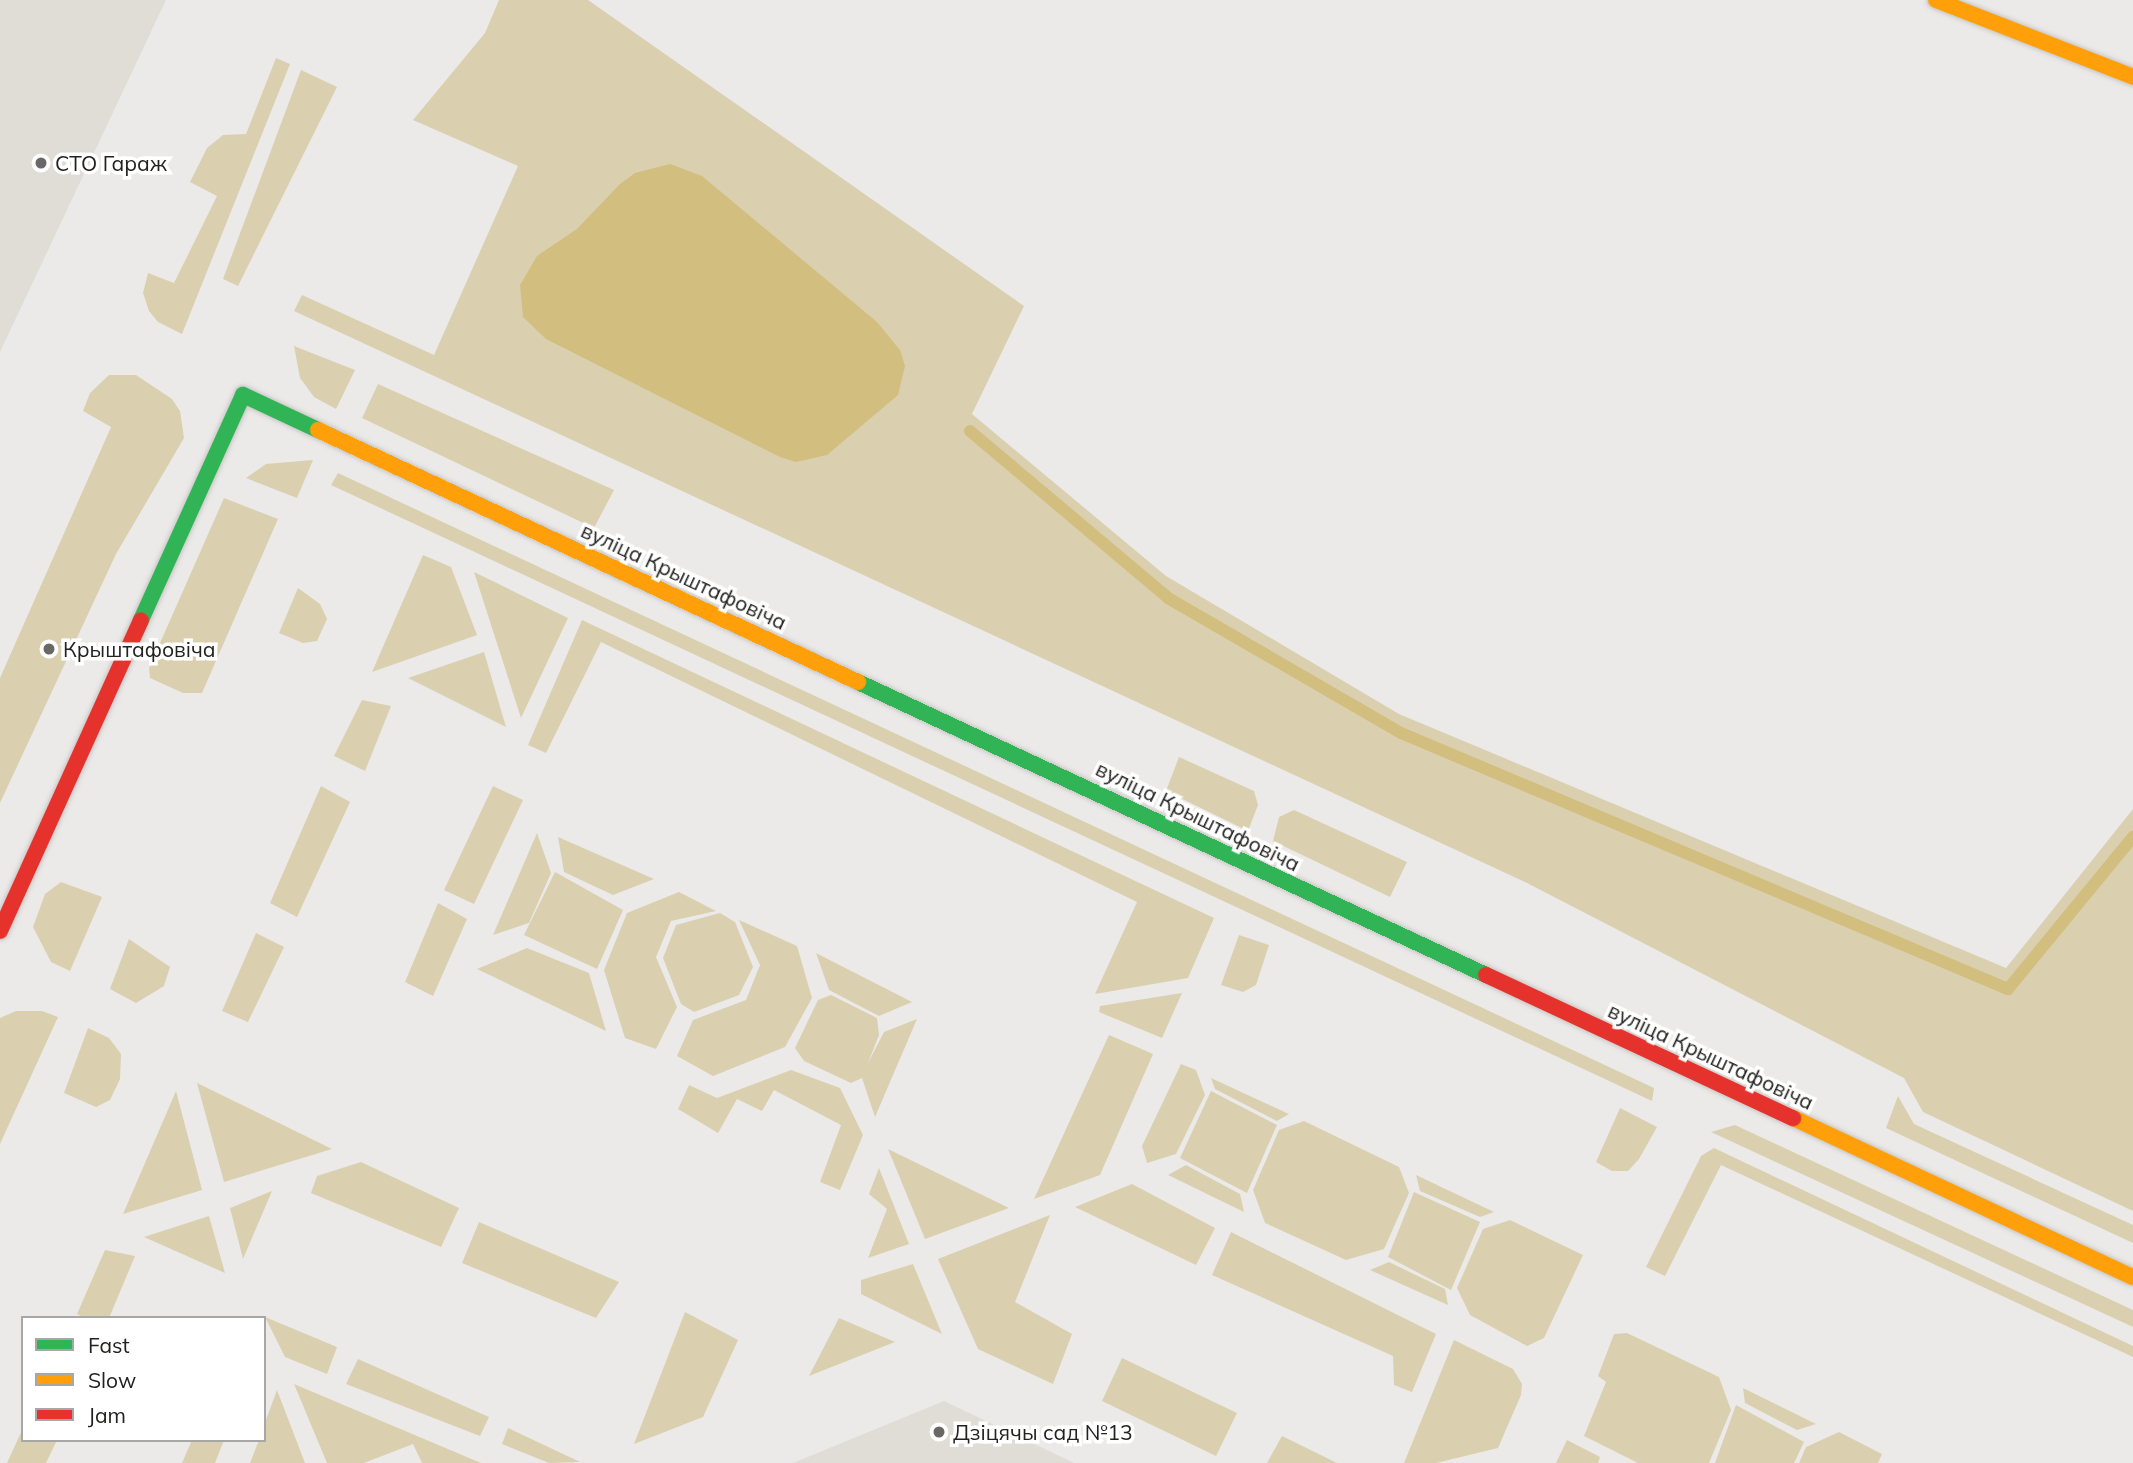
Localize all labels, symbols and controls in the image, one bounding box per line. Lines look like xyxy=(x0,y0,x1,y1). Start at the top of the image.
place label: СТО Гараж xyxy=(55,150,167,176)
marker: СТО Гараж xyxy=(33,155,49,171)
street label: вуліца Крыштафовіча xyxy=(577,517,791,635)
place label: Крыштафовіча xyxy=(63,636,216,662)
marker: Крыштафовіча xyxy=(41,641,57,657)
street label: вуліца Крыштафовіча xyxy=(1092,756,1304,876)
street label: вуліца Крыштафовіча xyxy=(1604,997,1818,1115)
legend xyxy=(21,1316,266,1442)
text: Fast xyxy=(88,1332,130,1358)
text: Slow xyxy=(88,1367,136,1393)
text: Jam xyxy=(88,1402,126,1428)
place label: Дзіцячы сад №13 xyxy=(953,1419,1133,1445)
marker: Дзіцячы сад №13 xyxy=(931,1424,947,1440)

